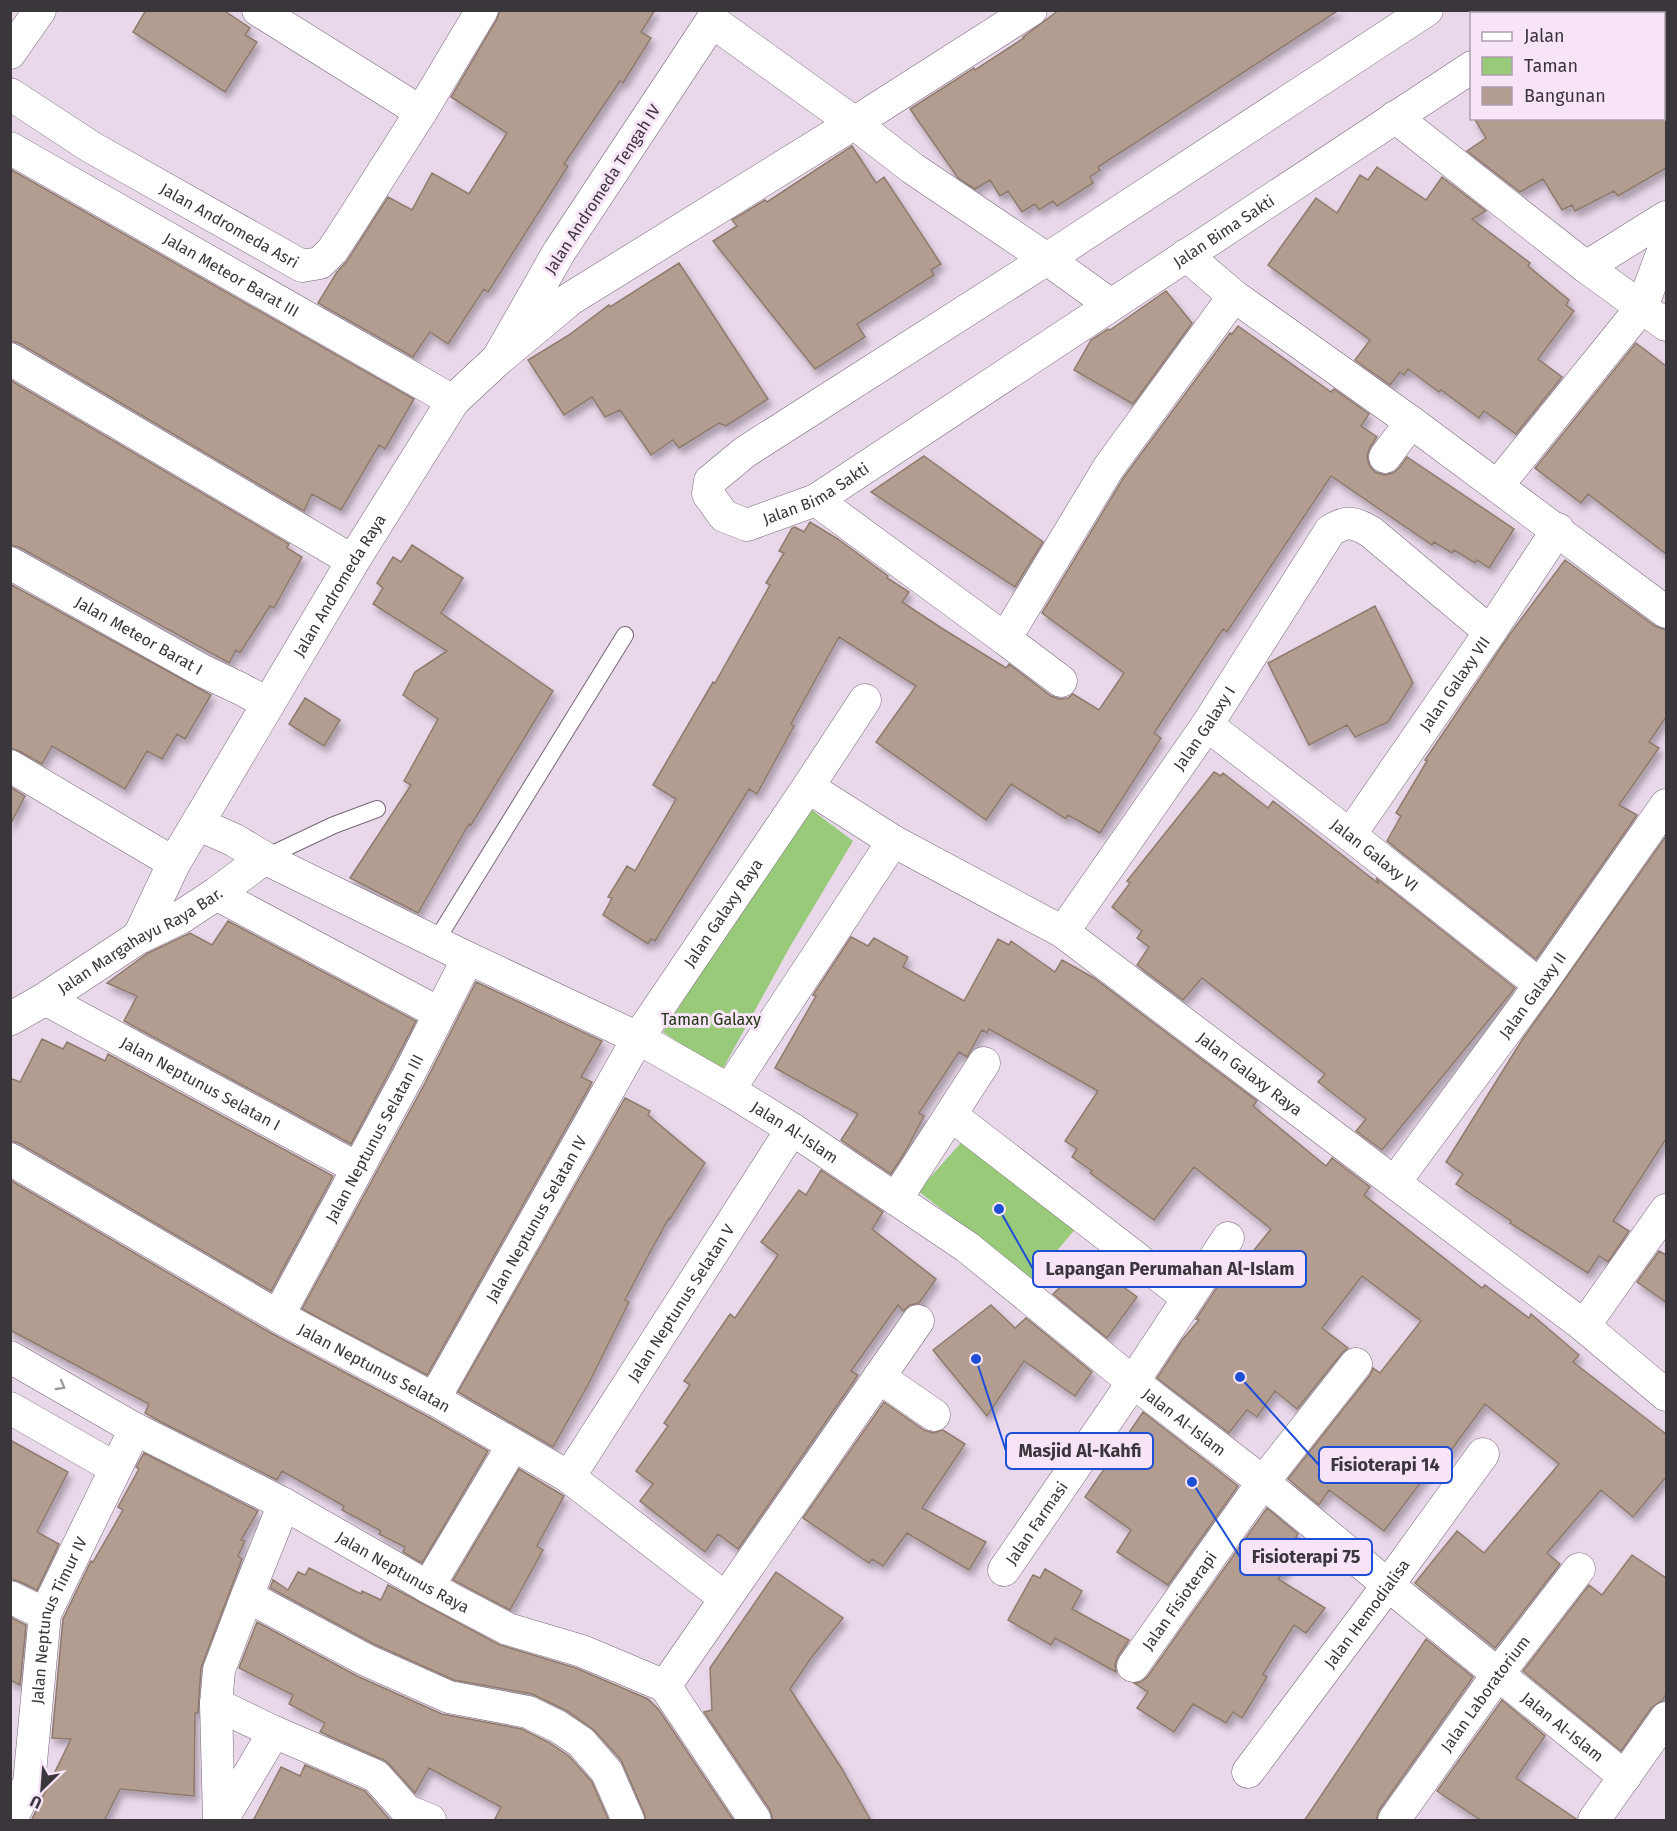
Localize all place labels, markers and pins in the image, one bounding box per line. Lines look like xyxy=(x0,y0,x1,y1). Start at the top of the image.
callout: Lapangan Perumahan Al-Islam xyxy=(1033,1251,1306,1287)
callout: Masjid Al-Kahfi xyxy=(1006,1433,1153,1469)
callout: Fisioterapi 14 xyxy=(1319,1447,1452,1483)
callout: Fisioterapi 75 xyxy=(1240,1539,1372,1575)

